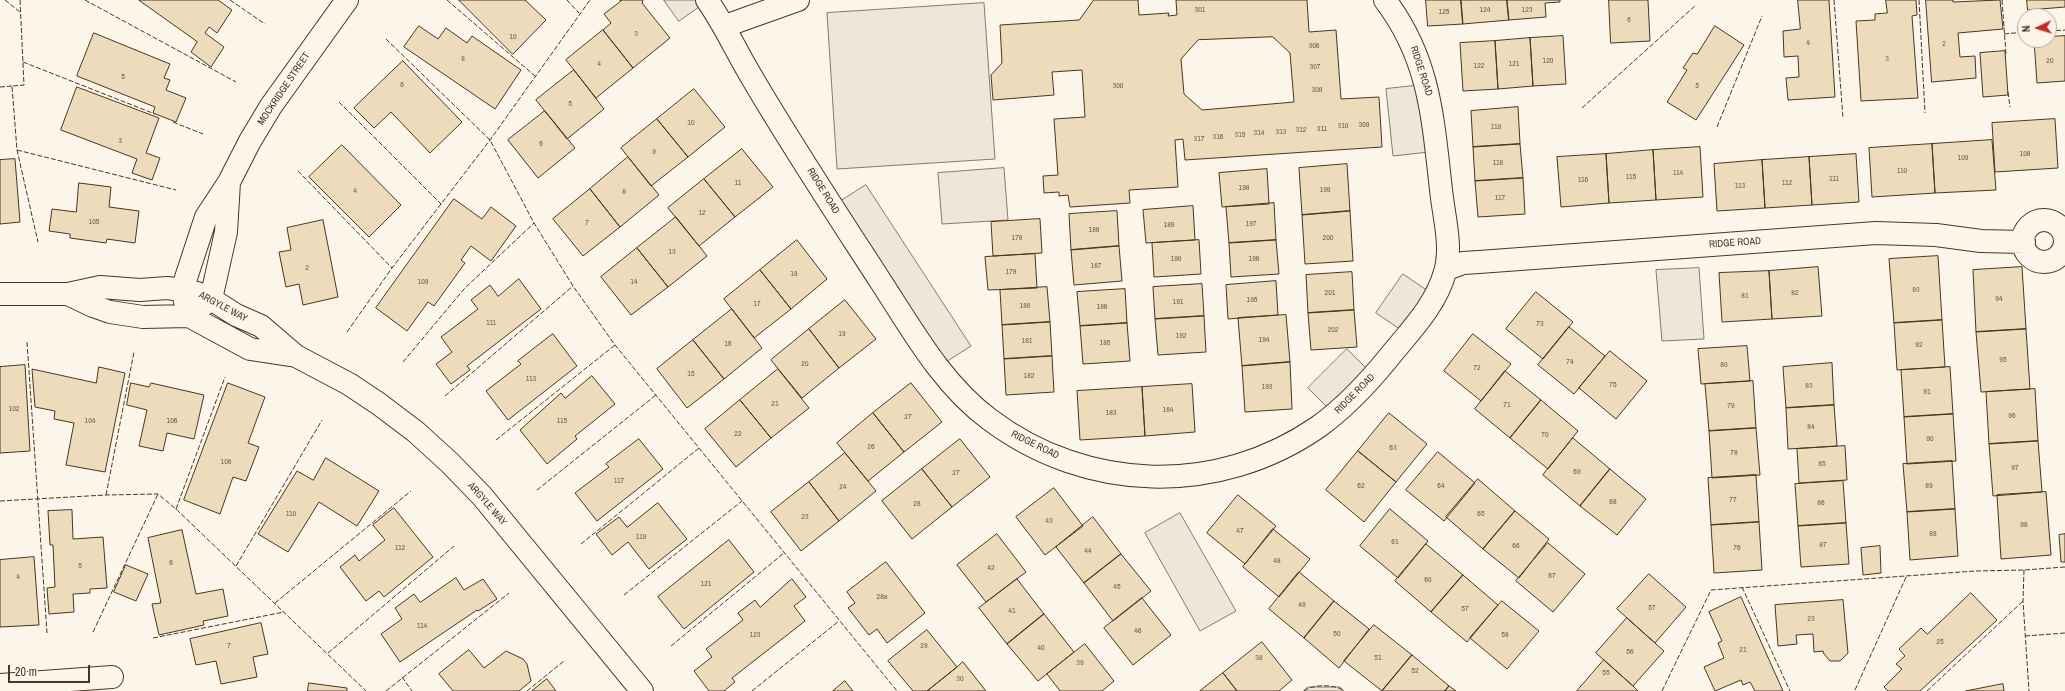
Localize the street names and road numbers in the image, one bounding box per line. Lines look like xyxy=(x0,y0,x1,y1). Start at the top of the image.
street label: RIDGE ROAD xyxy=(1407,44,1435,98)
street label: MOCKRIDGE STREET xyxy=(255,50,313,128)
street label: RIDGE ROAD xyxy=(804,166,842,216)
street label: RIDGE ROAD xyxy=(1709,235,1761,251)
street label: ARGYLE WAY xyxy=(197,289,249,325)
street label: RIDGE ROAD xyxy=(1332,371,1378,417)
street label: RIDGE ROAD xyxy=(1009,428,1061,462)
street label: ARGYLE WAY xyxy=(465,480,509,528)

